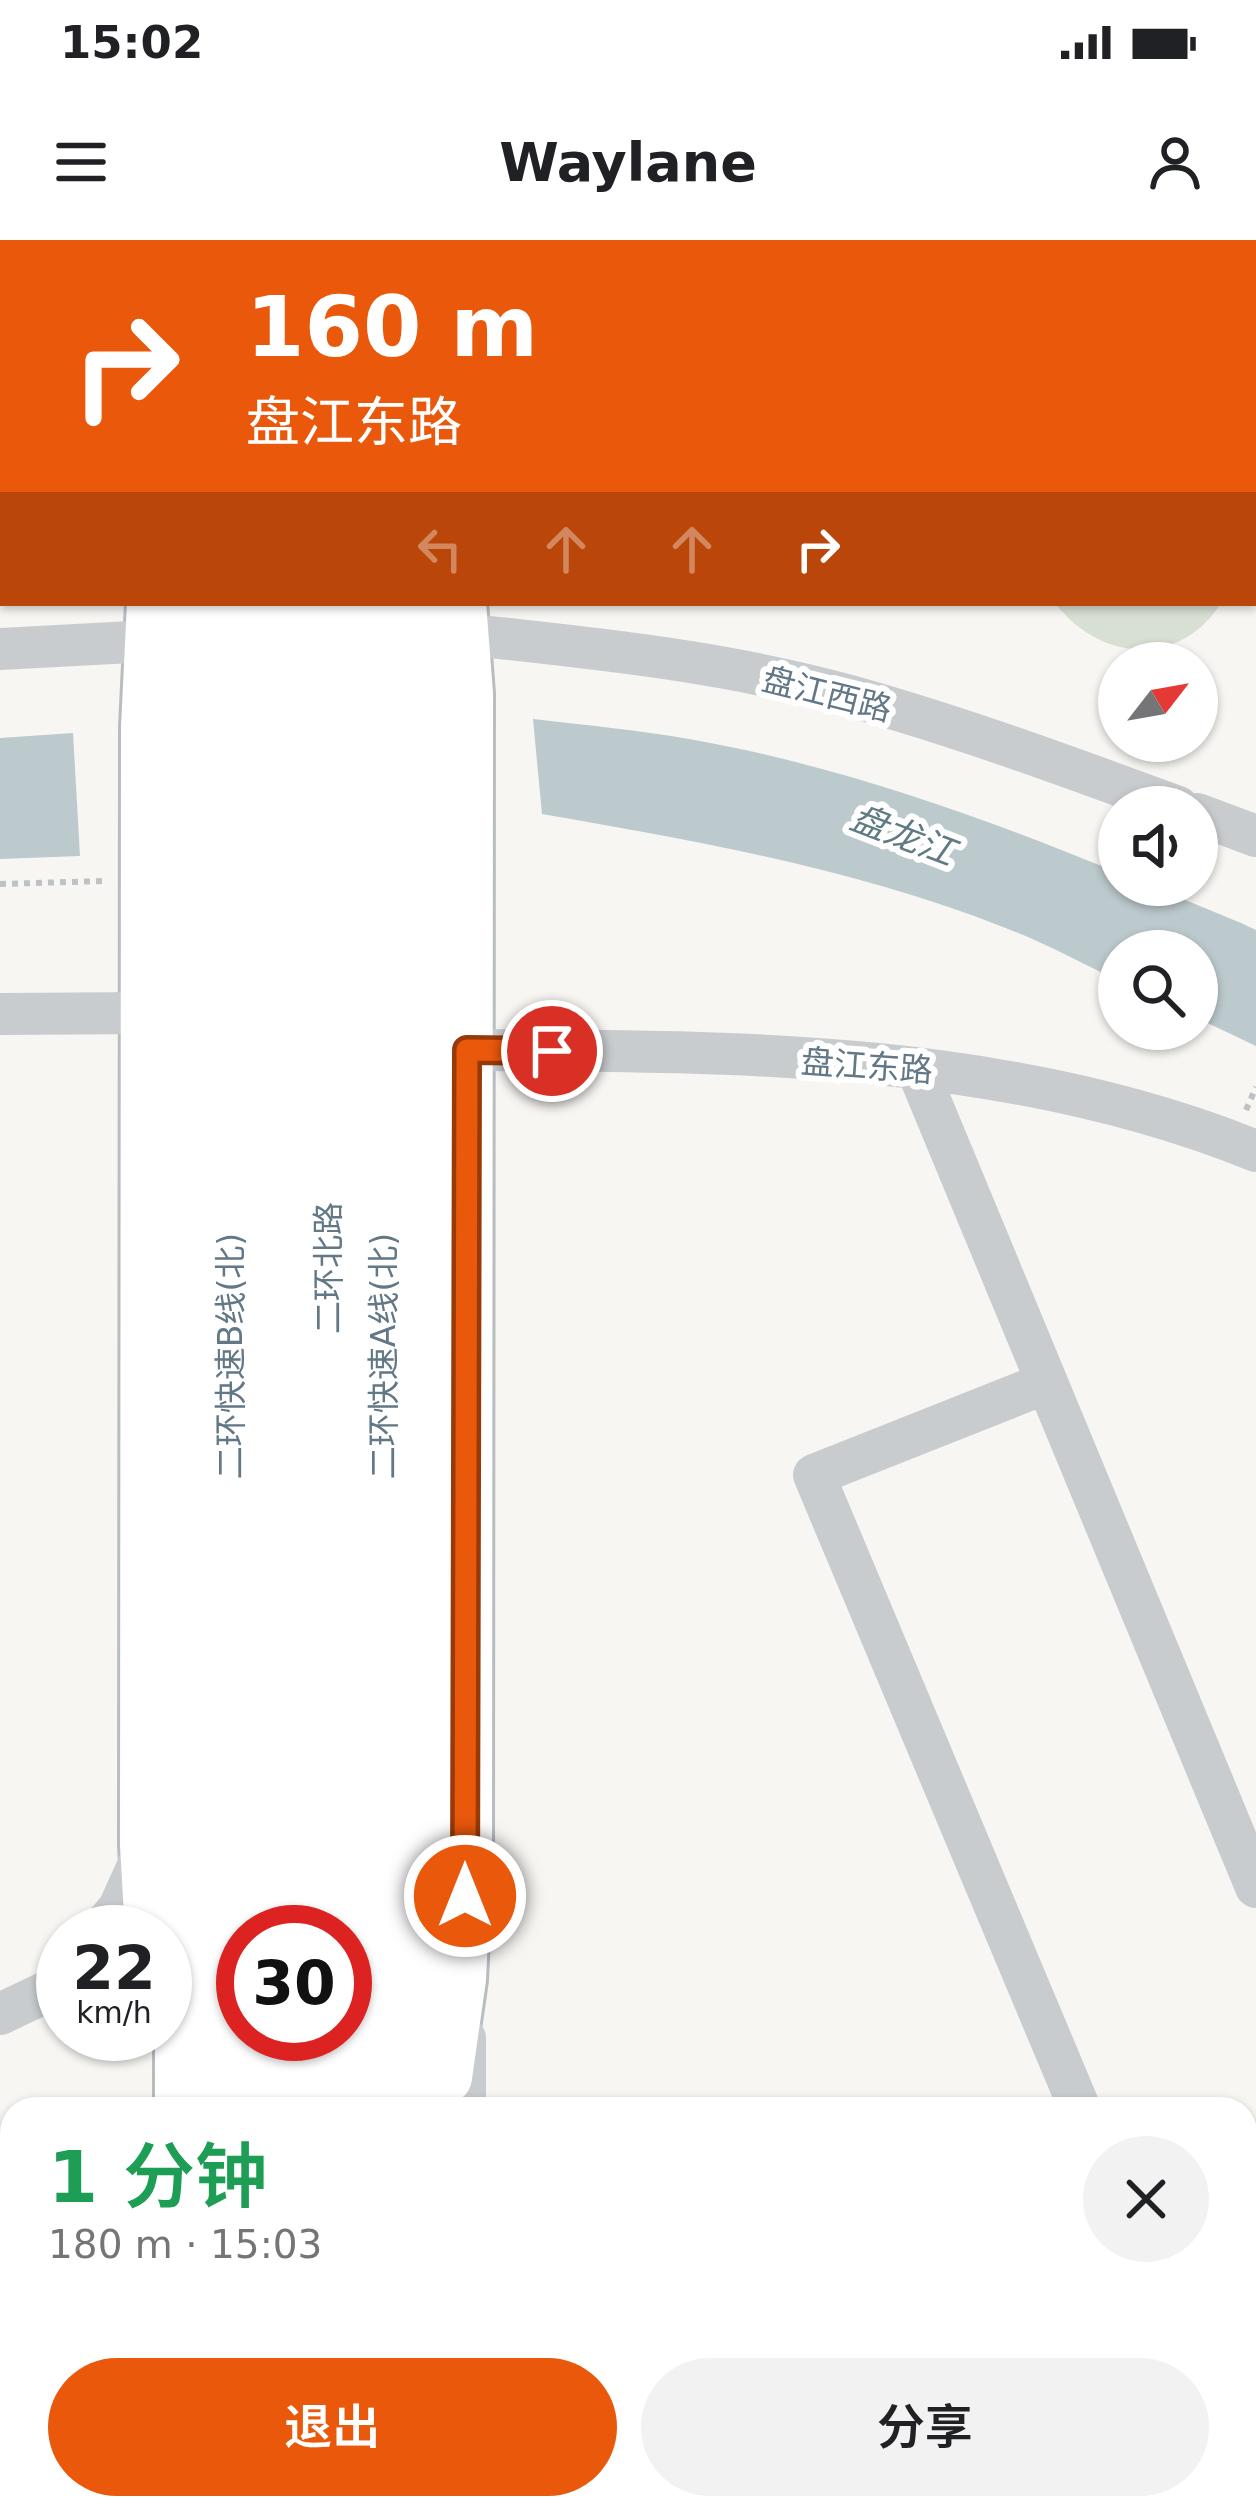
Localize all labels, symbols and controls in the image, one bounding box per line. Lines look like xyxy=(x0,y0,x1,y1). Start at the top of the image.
text: 15:02 xyxy=(60,16,203,69)
icon: menu xyxy=(48,129,114,195)
icon: person xyxy=(1142,129,1208,195)
text: Waylane xyxy=(499,131,757,194)
text: 160 m xyxy=(246,278,538,376)
icon: right xyxy=(48,288,204,444)
text: 盘江东路 xyxy=(246,391,462,454)
icon: left xyxy=(407,516,473,582)
icon: ahead xyxy=(533,516,599,582)
icon: ahead xyxy=(659,516,725,582)
icon: right xyxy=(785,516,851,582)
north arrow xyxy=(1098,642,1218,762)
map controls xyxy=(1098,642,1218,1050)
street label: 盘江西路 xyxy=(758,659,896,729)
button: sound xyxy=(1098,786,1218,906)
water label: 盘龙江 xyxy=(845,797,964,875)
button: search xyxy=(1098,930,1218,1050)
pin xyxy=(501,1000,603,1102)
icon: arrive xyxy=(519,1018,585,1084)
street label: 盘江东路 xyxy=(800,1042,934,1090)
street label: 二环北路 xyxy=(309,1202,348,1334)
street label: 二环快速B线(北) xyxy=(211,1233,250,1479)
street label: 二环快速A线(北) xyxy=(364,1233,403,1479)
position arrow xyxy=(402,1833,528,1959)
speed limit sign: 30 xyxy=(216,1905,372,2061)
text: 22 xyxy=(72,1933,156,2003)
text: km/h xyxy=(76,1995,152,2030)
text: 1 分钟 xyxy=(48,2135,267,2219)
button: close xyxy=(1083,2136,1209,2262)
text: 180 m · 15:03 xyxy=(48,2222,322,2267)
button: 退出 xyxy=(48,2358,617,2496)
button: 分享 xyxy=(641,2358,1209,2496)

